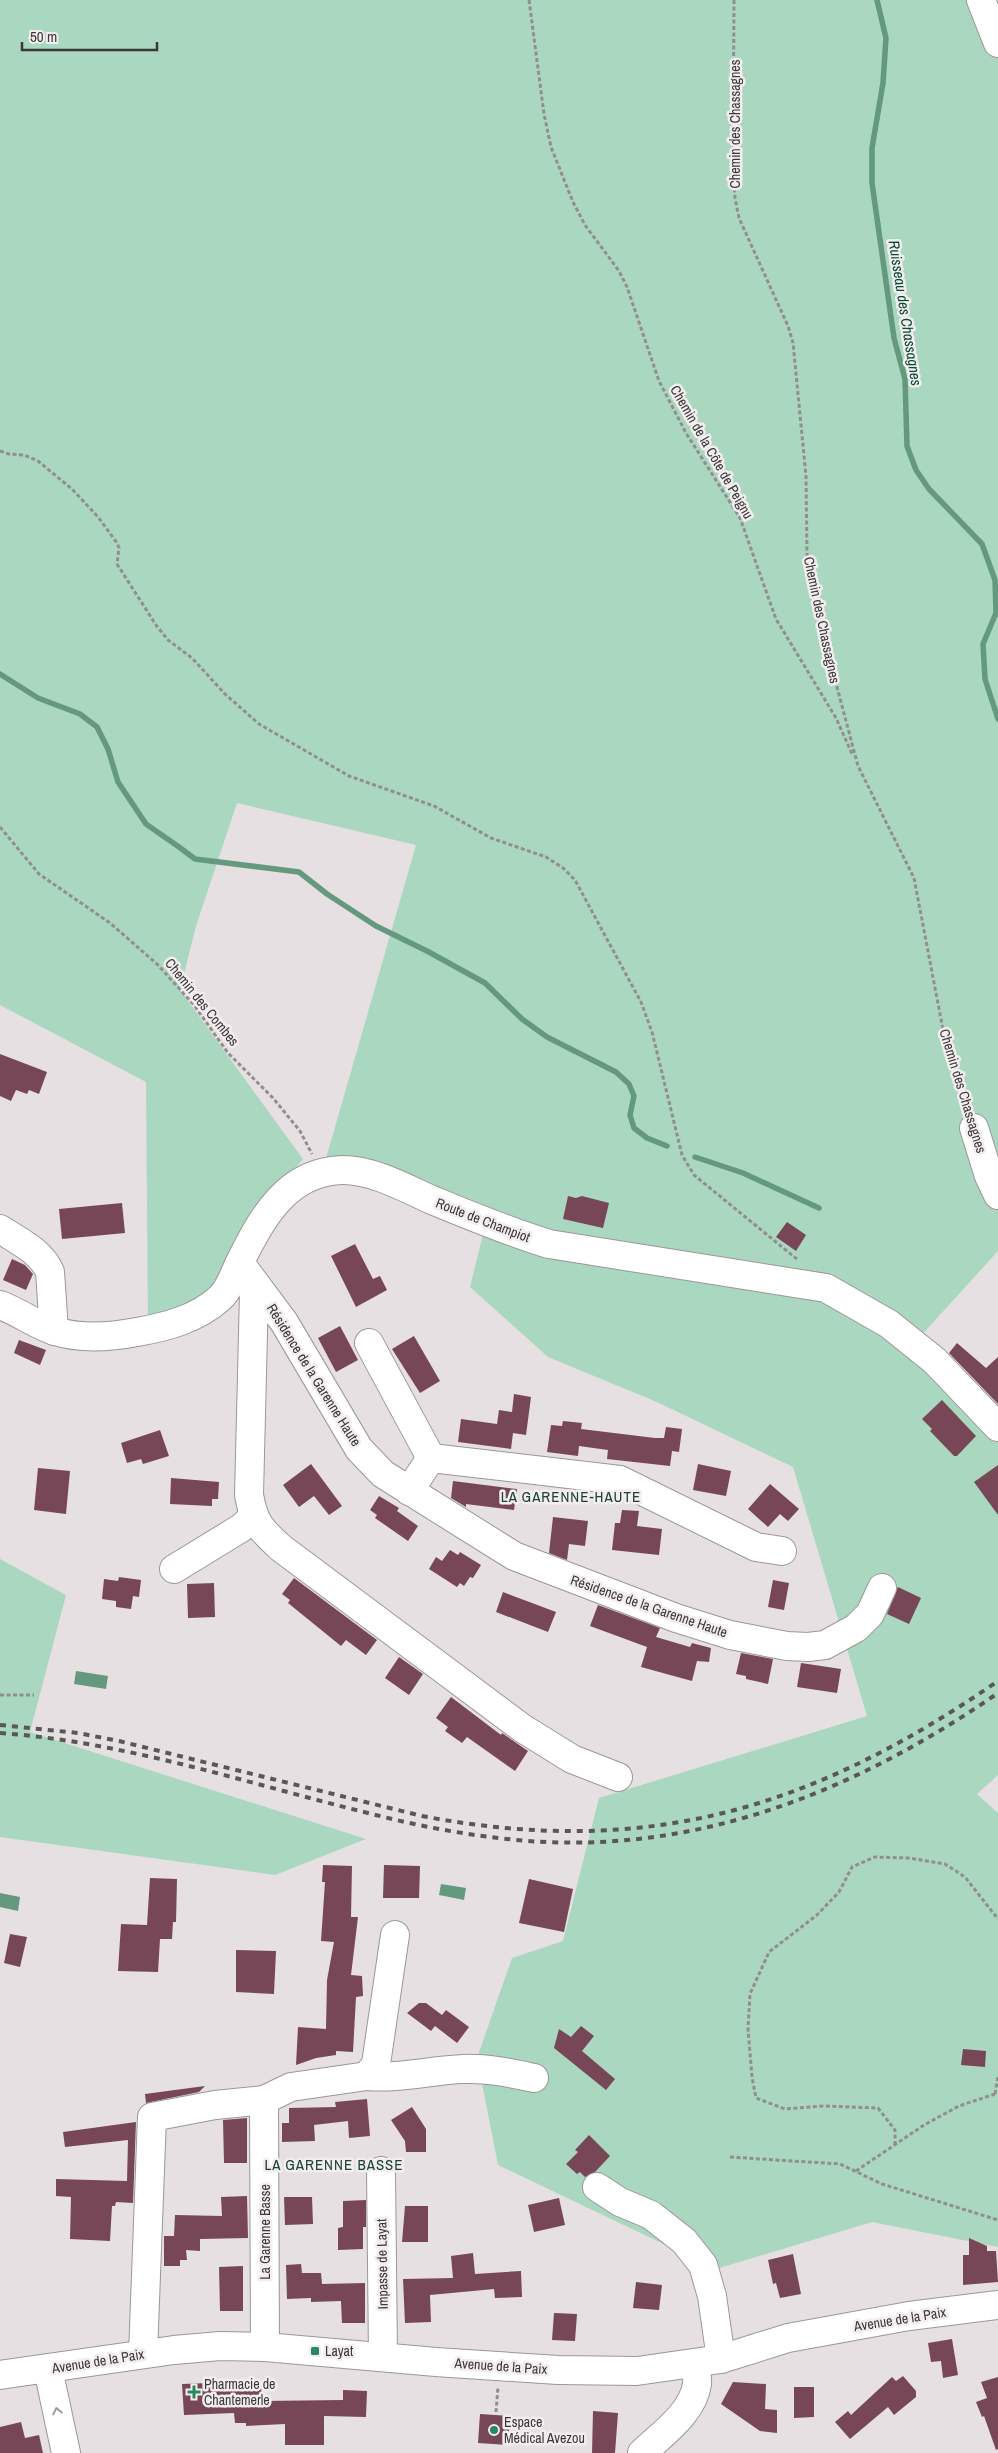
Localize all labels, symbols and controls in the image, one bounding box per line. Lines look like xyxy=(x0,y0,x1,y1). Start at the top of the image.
scale bar xyxy=(22,20,158,52)
text: 50 m xyxy=(30,26,57,47)
street label: Chemin des Chassagnes xyxy=(726,59,744,188)
water label: Ruisseau des Chassagnes xyxy=(884,239,927,387)
street label: Chemin de la Côte de Peignu xyxy=(666,382,758,522)
street label: Chemin des Chassagnes xyxy=(800,555,844,685)
street label: Chemin des Combes xyxy=(161,954,243,1050)
street label: Chemin des Chassagnes xyxy=(936,1027,991,1156)
street label: Route de Champiot xyxy=(433,1194,533,1246)
street label: Résidence de la Garenne Haute xyxy=(263,1300,365,1450)
district label: LA GARENNE-HAUTE xyxy=(501,1486,641,1507)
street label: Résidence de la Garenne Haute xyxy=(568,1571,730,1641)
district label: LA GARENNE BASSE xyxy=(264,2154,404,2175)
street label: La Garenne Basse xyxy=(256,2184,274,2280)
street label: Impasse de Layat xyxy=(372,2219,392,2309)
street label: Avenue de la Paix xyxy=(852,2303,948,2335)
place label: Layat xyxy=(325,2342,353,2360)
street label: Avenue de la Paix xyxy=(50,2345,146,2377)
marker: Layat xyxy=(309,2345,321,2357)
street label: Avenue de la Paix xyxy=(453,2354,548,2378)
place label: Pharmacie de Chantemerle xyxy=(204,2375,275,2409)
marker: Pharmacie de Chantemerle xyxy=(188,2386,200,2398)
one-way arrow xyxy=(52,2407,63,2416)
place label: Espace Médical Avezou xyxy=(504,2413,585,2447)
marker: Espace Médical Avezou xyxy=(488,2424,500,2436)

